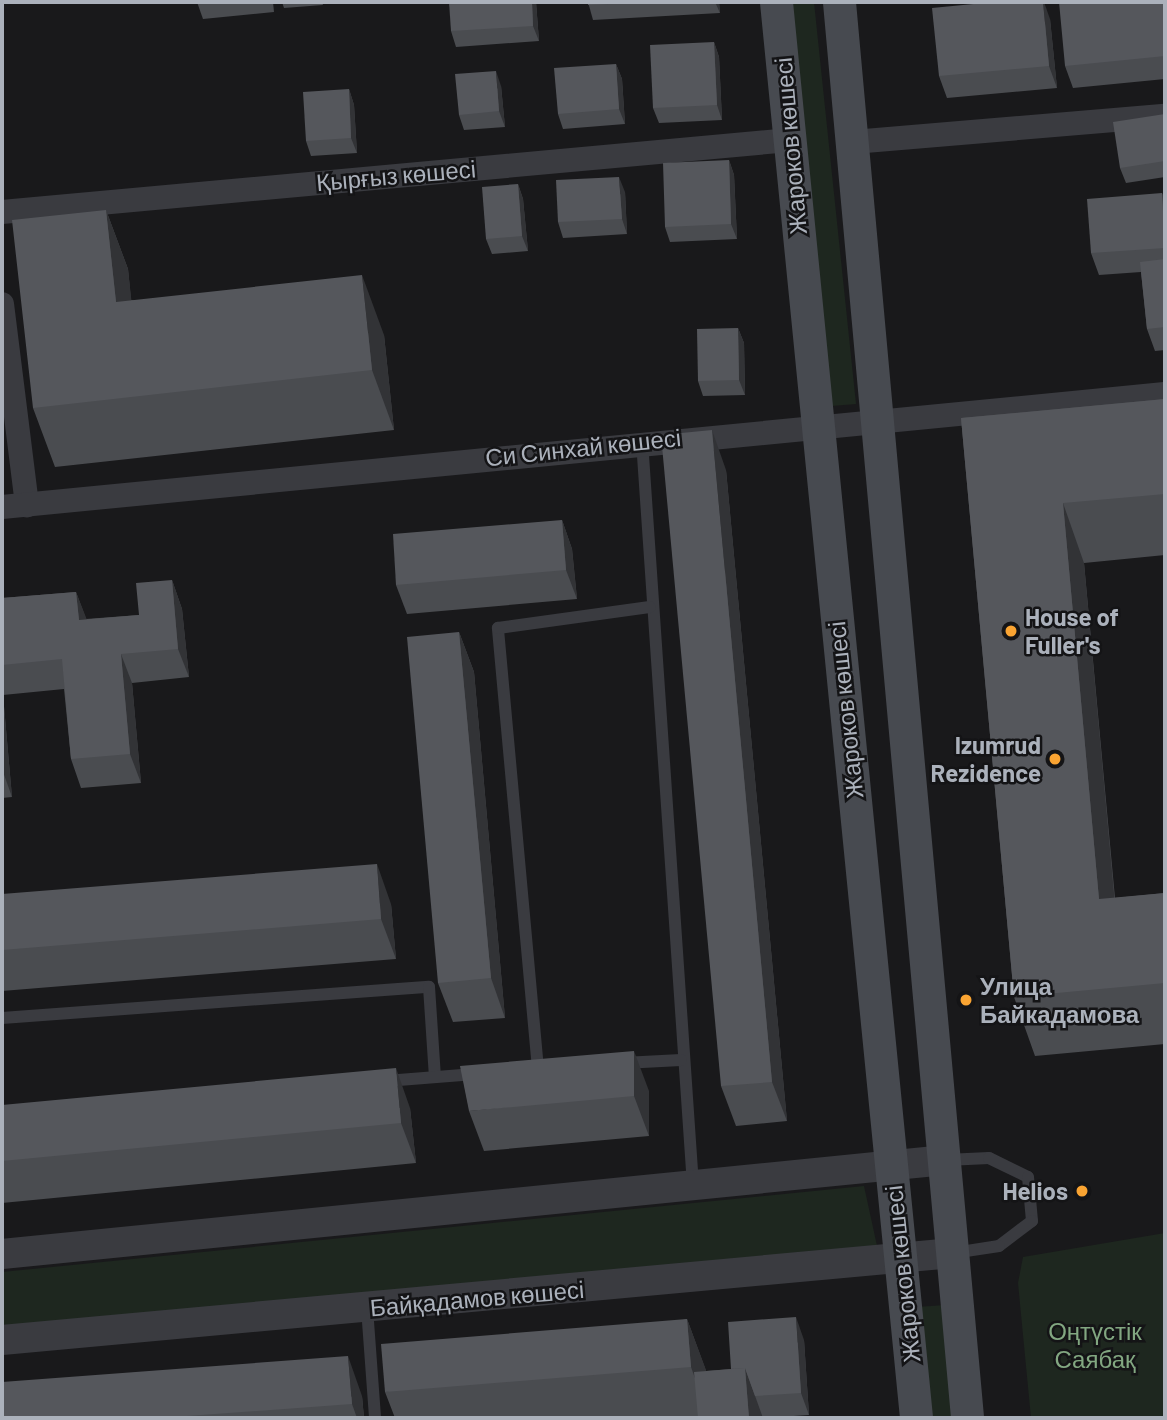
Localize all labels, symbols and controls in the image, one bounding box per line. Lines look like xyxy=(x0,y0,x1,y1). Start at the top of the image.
street label: Жароков көшесі xyxy=(768,56,812,236)
street label: Қырғыз көшесі xyxy=(315,154,477,196)
street label: Си Синхай көшесі xyxy=(484,422,682,472)
place label: House of Fuller's xyxy=(1025,603,1119,659)
street label: Жароков көшесі xyxy=(821,620,869,800)
marker: House of Fuller's xyxy=(1003,623,1019,639)
place label: Izumrud Rezidence xyxy=(931,731,1041,787)
marker: Izumrud Rezidence xyxy=(1047,751,1063,767)
place label: Улица Байкадамова xyxy=(980,972,1139,1028)
marker: Улица Байкадамова xyxy=(958,992,974,1008)
place label: Helios xyxy=(1002,1177,1068,1205)
marker: Helios xyxy=(1074,1183,1090,1199)
street label: Жароков көшесі xyxy=(878,1184,926,1364)
street label: Байқадамов көшесі xyxy=(369,1274,585,1322)
park label: Оңтүстік Саябақ xyxy=(1048,1317,1142,1373)

